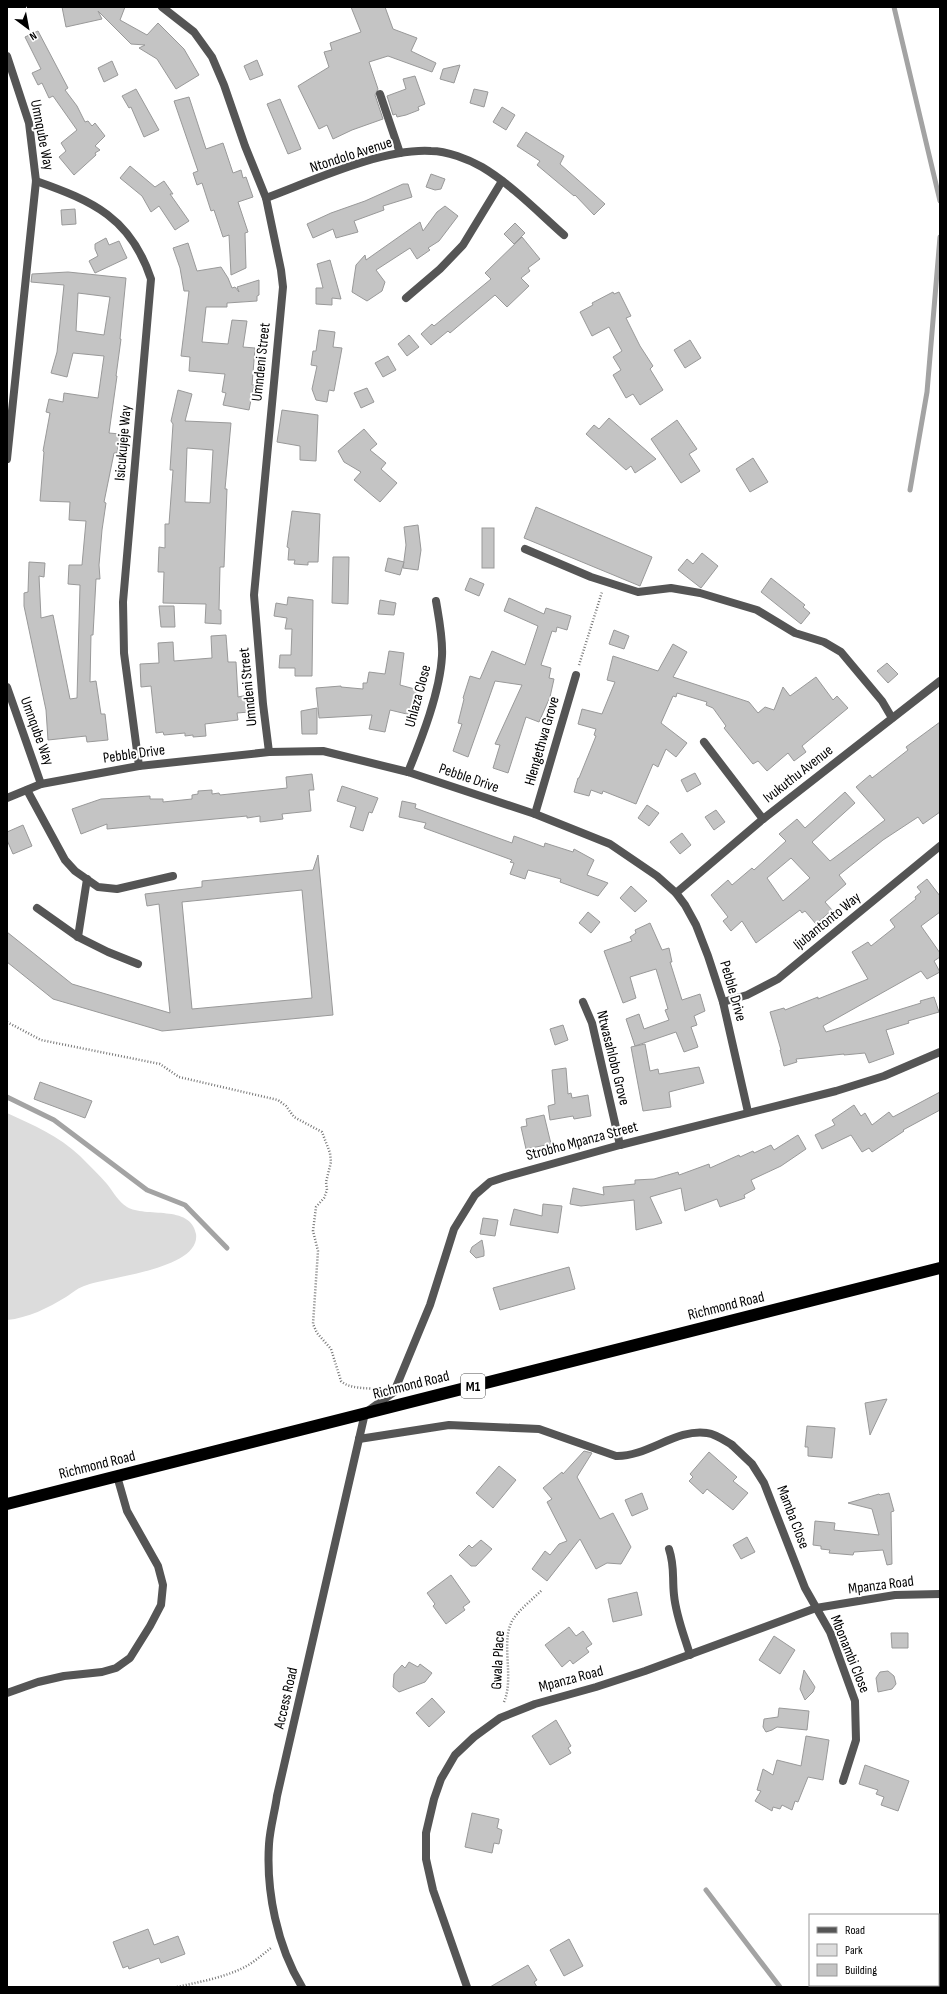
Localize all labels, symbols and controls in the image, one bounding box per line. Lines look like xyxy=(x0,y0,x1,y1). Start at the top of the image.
north arrow xyxy=(8,8,48,48)
text: N xyxy=(27,29,39,43)
street label: Umnqube Way xyxy=(26,98,58,172)
street label: Ntondolo Avenue xyxy=(307,133,395,177)
street label: Umndeni Street xyxy=(247,321,275,402)
street label: Isicukujeje Way xyxy=(110,404,136,482)
street label: Umndeni Street xyxy=(234,646,262,727)
street label: Uhlaza Close xyxy=(401,663,435,729)
street label: Umnqube Way xyxy=(16,694,58,768)
street label: Hlengethwa Grove xyxy=(520,694,564,788)
street label: Pebble Drive xyxy=(102,740,166,768)
street label: Ivukuthu Avenue xyxy=(759,741,837,807)
street label: Pebble Drive xyxy=(436,759,502,797)
street label: Ijubantonto Way xyxy=(789,888,865,954)
street label: Pebble Drive xyxy=(715,958,751,1024)
street label: Ntwasahlobo Grove xyxy=(592,1009,634,1107)
street label: Strobho Mpanza Street xyxy=(524,1117,640,1165)
street label: Richmond Road xyxy=(686,1287,766,1325)
street label: Richmond Road xyxy=(371,1366,451,1404)
road number: M1 xyxy=(461,1374,485,1398)
street label: Richmond Road xyxy=(57,1446,137,1484)
street label: Mamba Close xyxy=(772,1483,814,1551)
street label: Mpanza Road xyxy=(847,1572,915,1598)
street label: Mbonambi Close xyxy=(826,1612,874,1696)
street label: Gwala Place xyxy=(487,1630,509,1690)
street label: Mpanza Road xyxy=(537,1661,605,1697)
street label: Access Road xyxy=(269,1665,302,1732)
legend xyxy=(809,1914,939,1986)
text: Road xyxy=(845,1923,865,1938)
text: Park xyxy=(845,1943,863,1958)
text: Building xyxy=(845,1963,877,1978)

